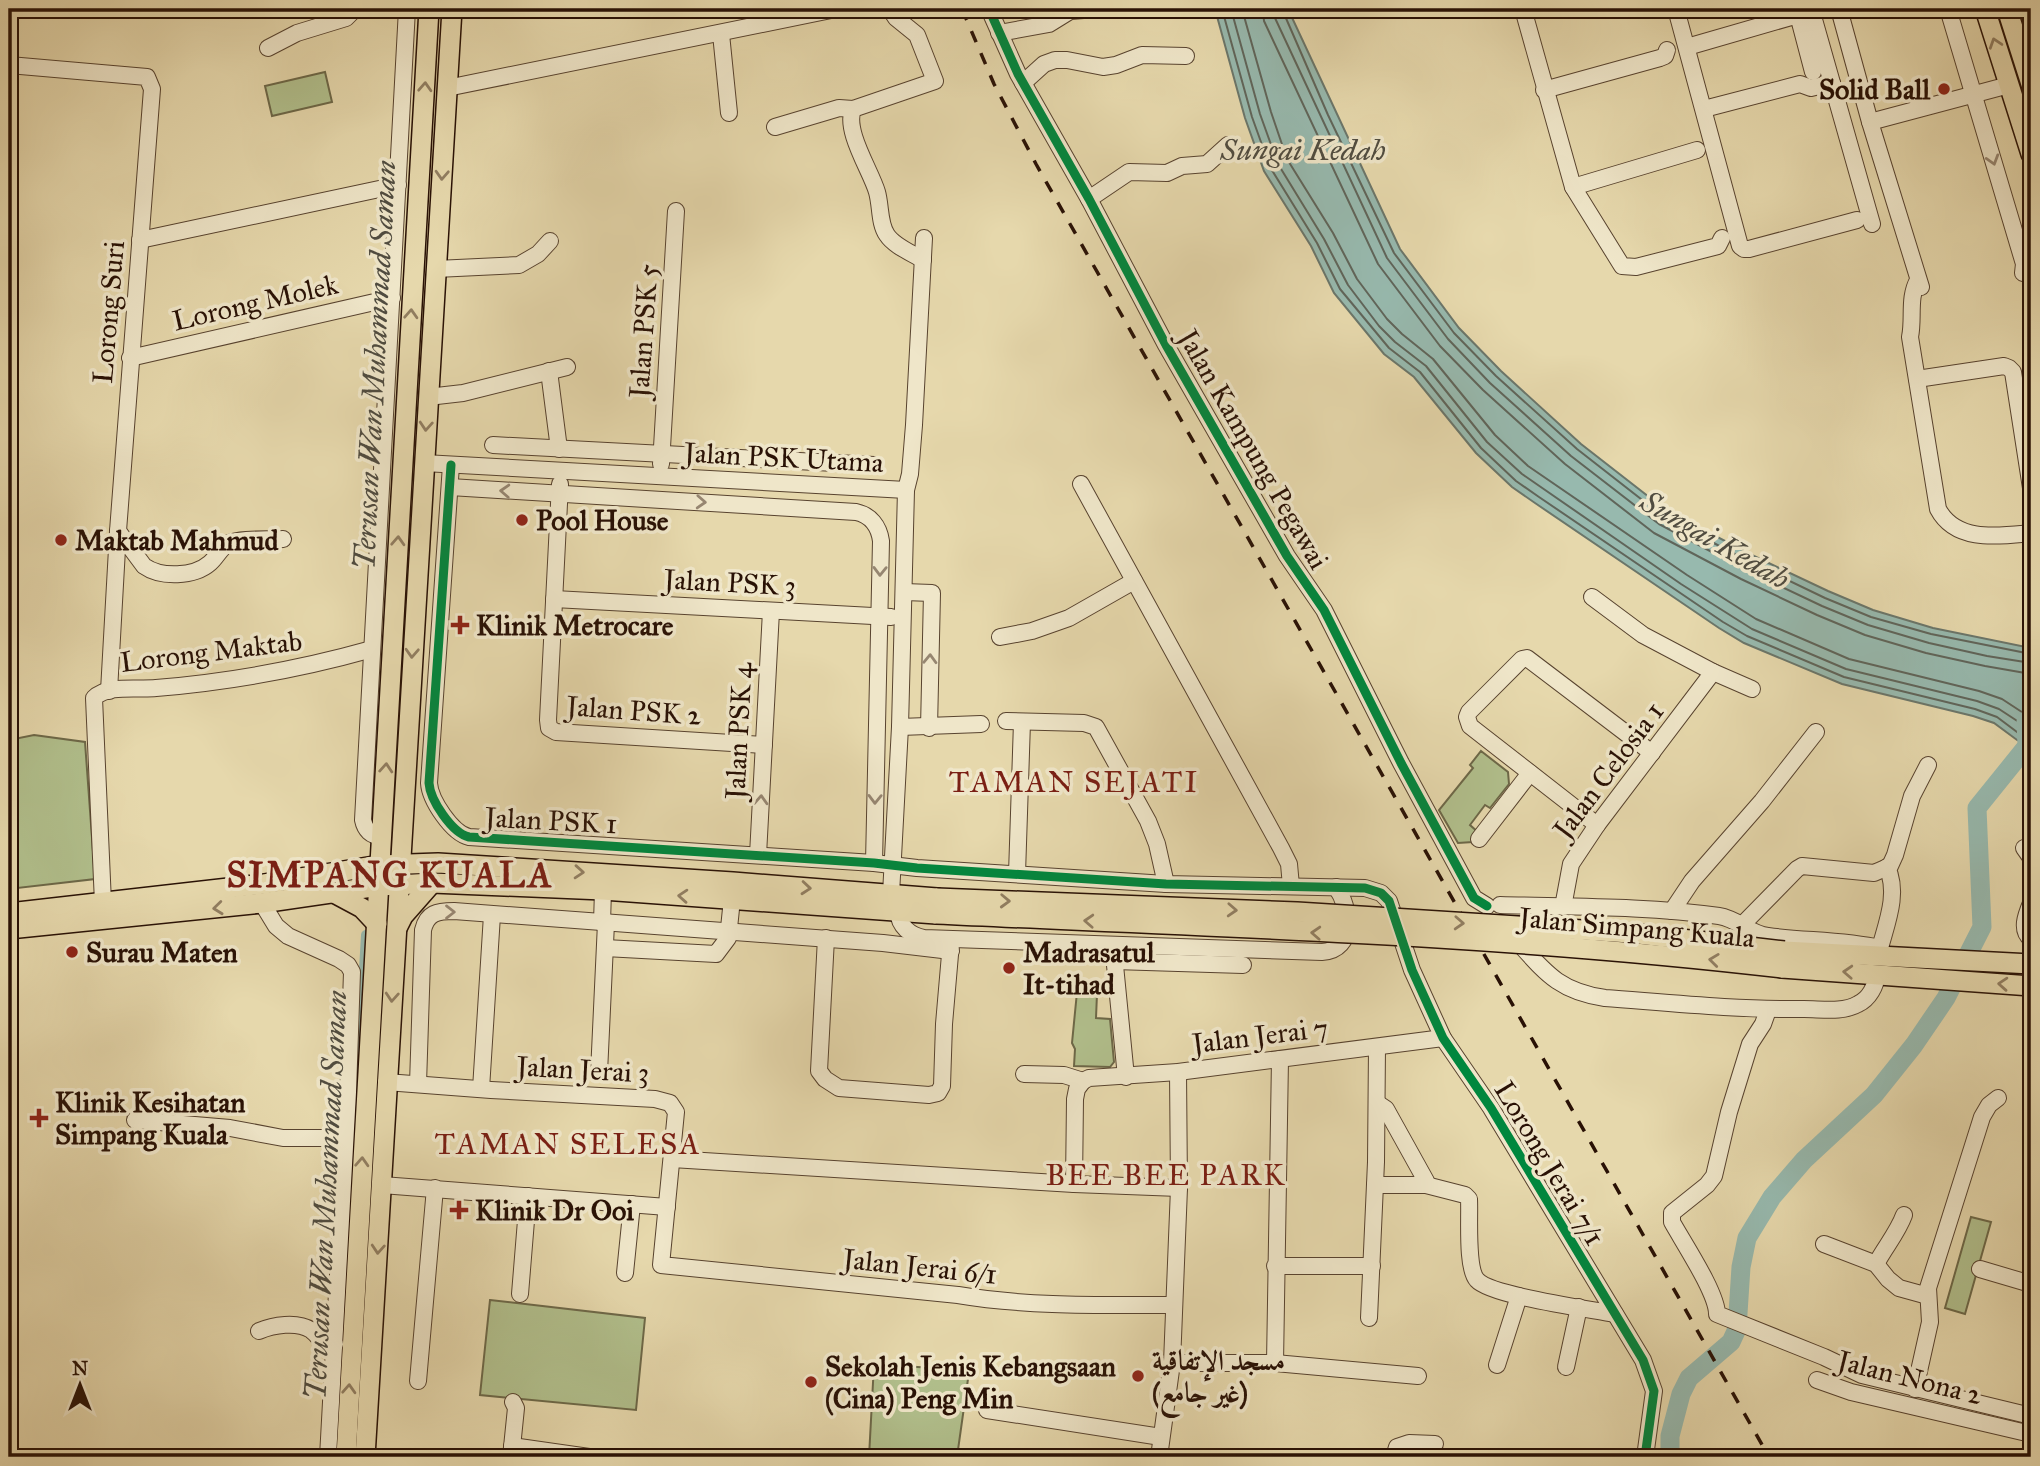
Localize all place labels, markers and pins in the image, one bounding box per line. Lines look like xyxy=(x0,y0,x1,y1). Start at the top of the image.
place label: Solid Ball xyxy=(1819,72,1930,107)
marker: Solid Ball xyxy=(1936,81,1952,97)
place label: Pool House xyxy=(536,503,669,538)
marker: Pool House xyxy=(514,512,530,528)
place label: Maktab Mahmud xyxy=(75,523,279,558)
marker: Maktab Mahmud xyxy=(53,532,69,548)
place label: Klinik Metrocare xyxy=(476,608,674,643)
marker: Klinik Metrocare xyxy=(450,615,470,635)
place label: Surau Maten xyxy=(86,935,238,970)
place label: Madrasatul It-tihad xyxy=(1023,935,1155,1002)
marker: Surau Maten xyxy=(64,944,80,960)
marker: Madrasatul It-tihad xyxy=(1001,960,1017,976)
place label: Klinik Kesihatan Simpang Kuala xyxy=(55,1085,245,1152)
marker: Klinik Kesihatan Simpang Kuala xyxy=(29,1108,49,1128)
place label: Klinik Dr Ooi xyxy=(475,1193,634,1228)
marker: Klinik Dr Ooi xyxy=(449,1200,469,1220)
place label: مسجد الإتفاقية (غير جامع) xyxy=(1152,1343,1285,1419)
place label: Sekolah Jenis Kebangsaan (Cina) Peng Min xyxy=(825,1349,1116,1416)
marker: مسجد الإتفاقية (غير جامع) xyxy=(1130,1368,1146,1384)
marker: Sekolah Jenis Kebangsaan (Cina) Peng Min xyxy=(803,1374,819,1390)

